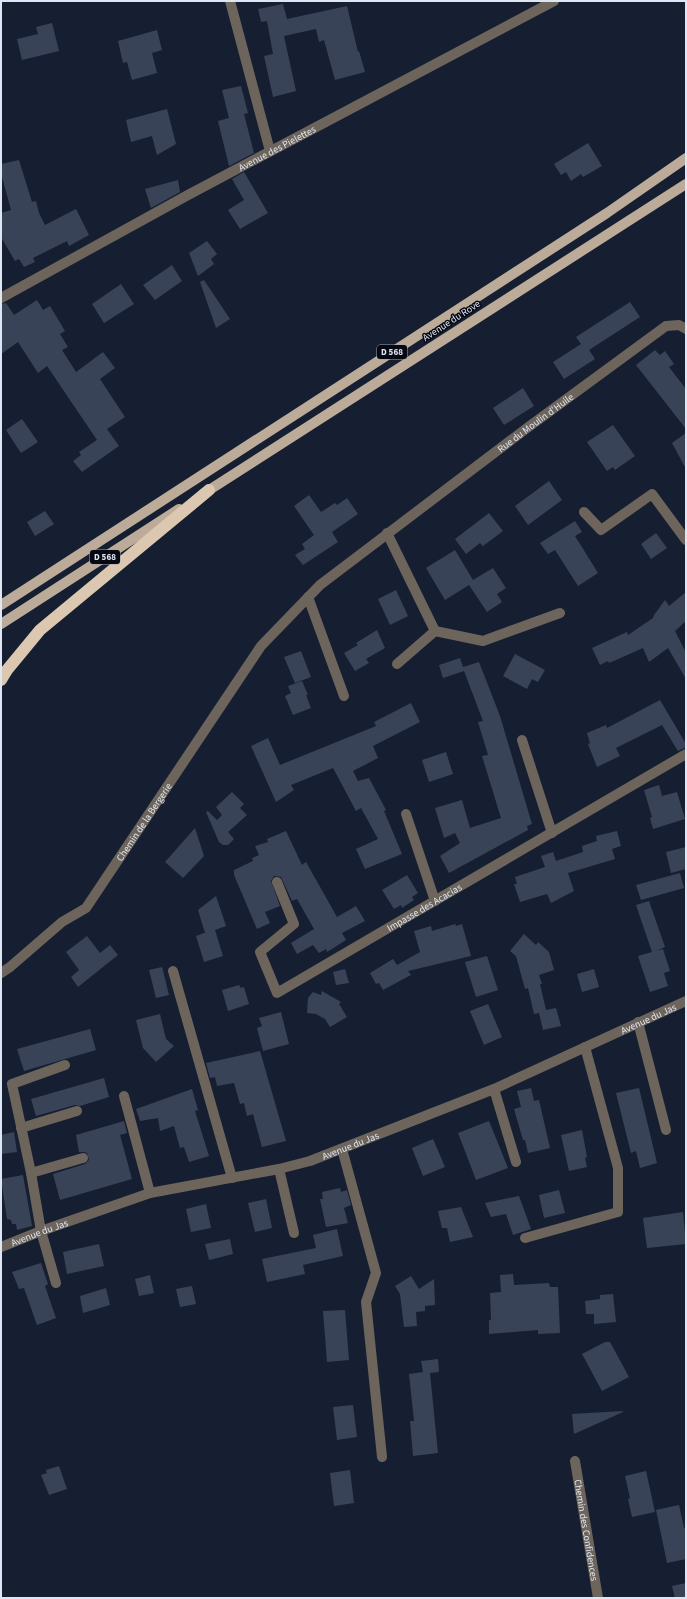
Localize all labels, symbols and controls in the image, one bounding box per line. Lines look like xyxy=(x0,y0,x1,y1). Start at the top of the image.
street label: Avenue des Pielettes xyxy=(236,123,318,175)
street label: Avenue du Rove xyxy=(420,297,483,345)
road number: D 568 xyxy=(377,345,407,359)
street label: Rue du Moulin d'Huile xyxy=(495,390,577,456)
road number: D 568 xyxy=(90,550,120,564)
street label: Chemin de la Bergerie xyxy=(113,780,176,864)
street label: Impasse des Acacias xyxy=(384,881,465,935)
street label: Avenue du Jas xyxy=(618,1000,679,1038)
street label: Avenue du Jas xyxy=(320,1129,381,1164)
street label: Avenue du Jas xyxy=(9,1216,70,1250)
street label: Chemin des Confidences xyxy=(570,1478,601,1582)

